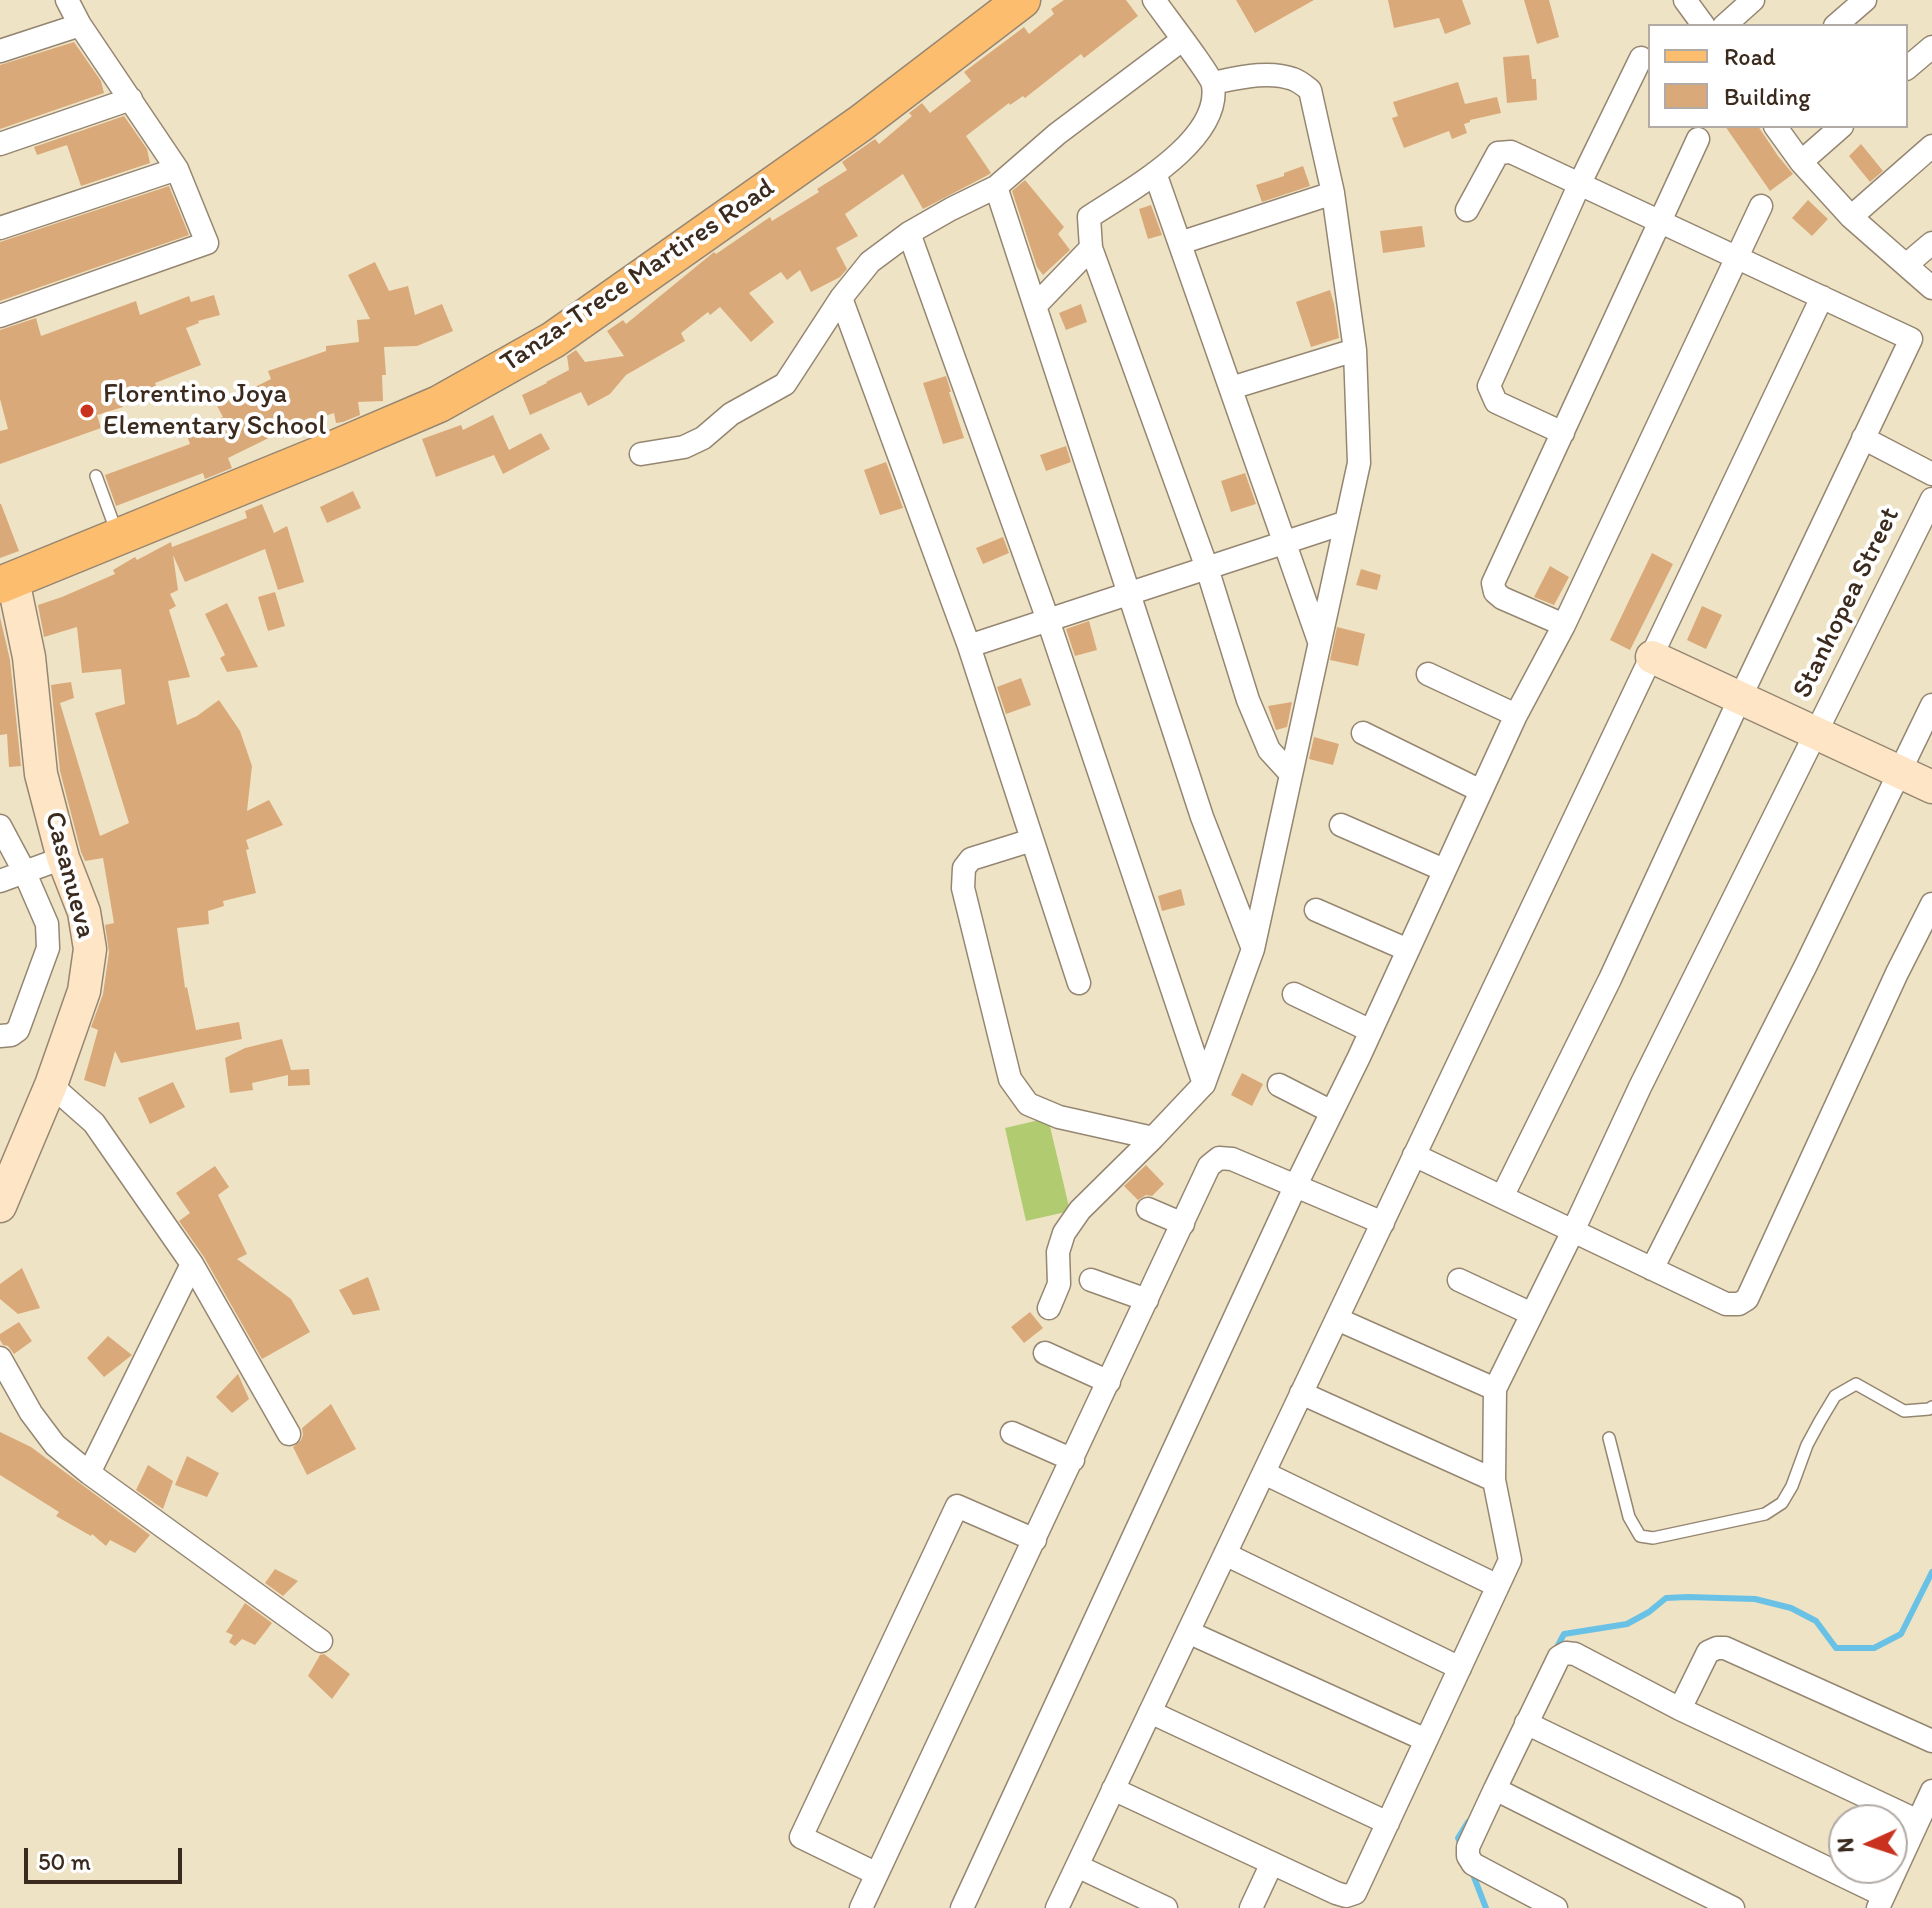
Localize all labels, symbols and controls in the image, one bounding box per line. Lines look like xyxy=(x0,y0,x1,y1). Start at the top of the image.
legend xyxy=(1648,24,1908,128)
text: Road xyxy=(1724,42,1776,71)
text: Building xyxy=(1724,82,1811,111)
street label: Tanza-Trece Martires Road xyxy=(495,172,781,380)
place label: Florentino Joya Elementary School xyxy=(103,378,326,444)
marker: Florentino Joya Elementary School xyxy=(78,402,96,420)
street label: Stanhopea Street xyxy=(1786,502,1908,704)
street label: Casanueva xyxy=(36,808,102,942)
north arrow xyxy=(1828,1804,1908,1884)
scale bar xyxy=(28,1832,186,1882)
text: N xyxy=(1832,1837,1859,1853)
text: 50 m xyxy=(38,1847,91,1876)

